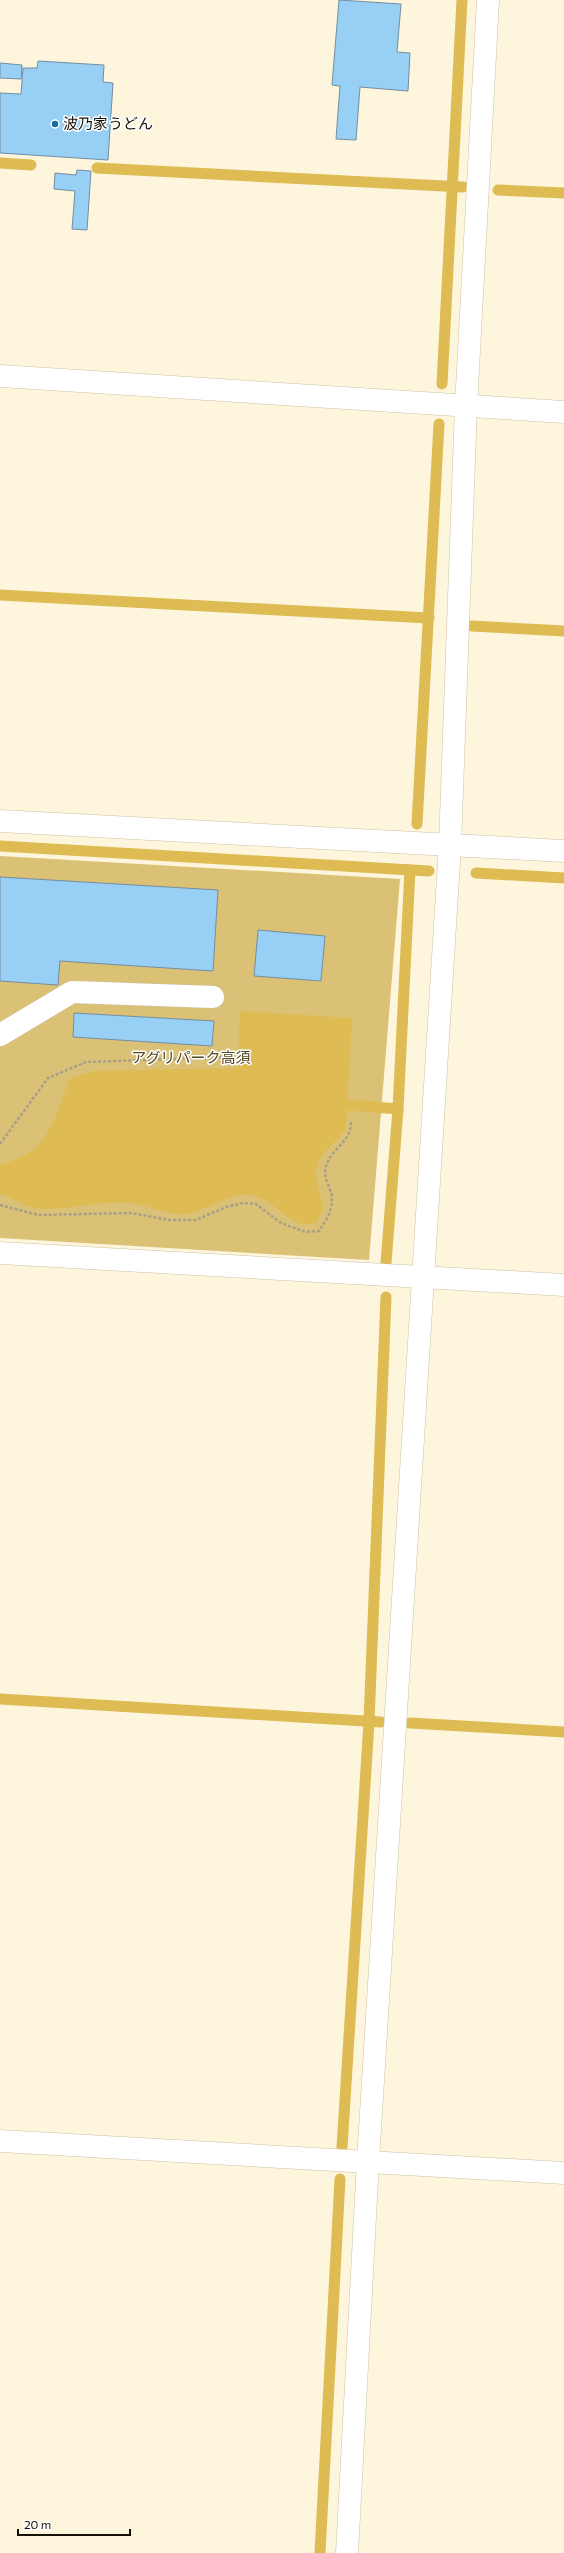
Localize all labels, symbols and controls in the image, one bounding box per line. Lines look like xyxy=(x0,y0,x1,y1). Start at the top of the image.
place label: 波乃家うどん xyxy=(63,114,153,132)
marker: 波乃家うどん xyxy=(50,119,60,129)
park label: アグリパーク高須 xyxy=(131,1048,251,1066)
scale bar xyxy=(18,2511,130,2537)
text: 20 m xyxy=(24,2517,51,2531)

